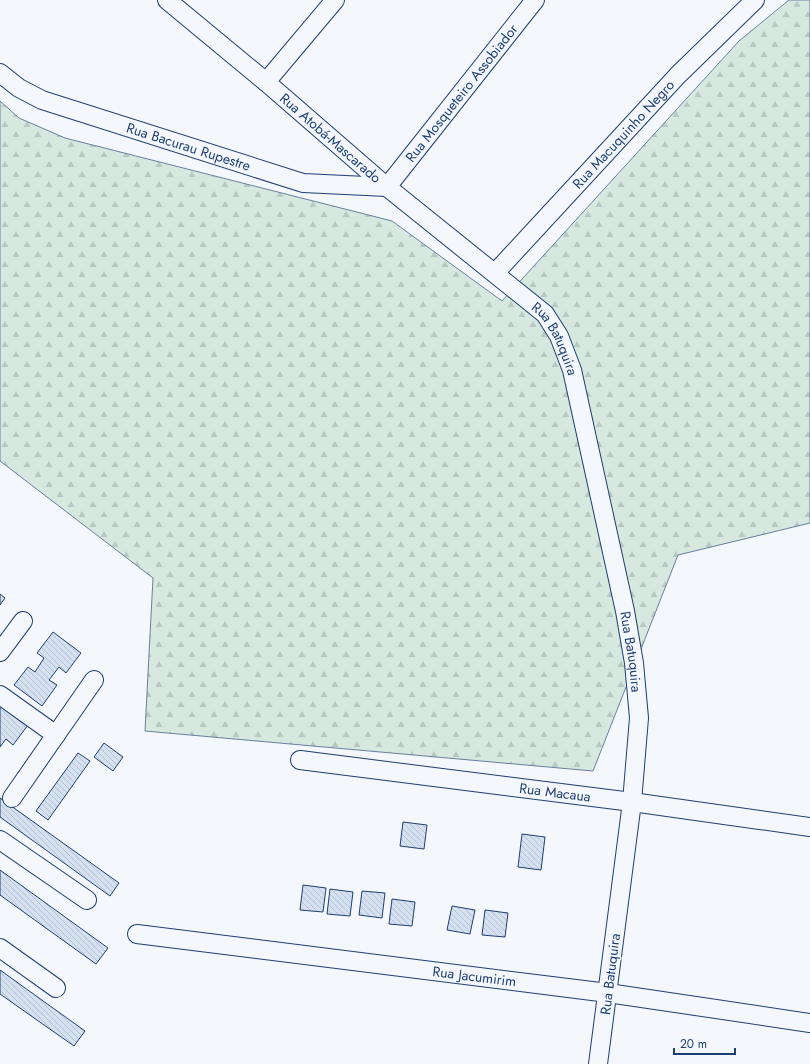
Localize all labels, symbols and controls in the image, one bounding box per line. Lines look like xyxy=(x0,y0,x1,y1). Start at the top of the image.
street label: Rua Mosqueteiro Assobiador xyxy=(400,20,522,166)
street label: Rua Macuquinho Negro xyxy=(568,75,679,193)
street label: Rua Atobá-Mascarado xyxy=(275,88,386,188)
street label: Rua Bacurau Rupestre xyxy=(124,118,253,176)
street label: Rua Batuquira xyxy=(527,297,583,377)
street label: Rua Batuquira xyxy=(615,610,647,693)
street label: Rua Macaua xyxy=(518,778,592,807)
street label: Rua Batuquira xyxy=(595,932,625,1016)
street label: Rua Jacumirim xyxy=(431,961,517,991)
scale bar xyxy=(674,1030,735,1056)
text: 20 m xyxy=(680,1035,707,1053)

